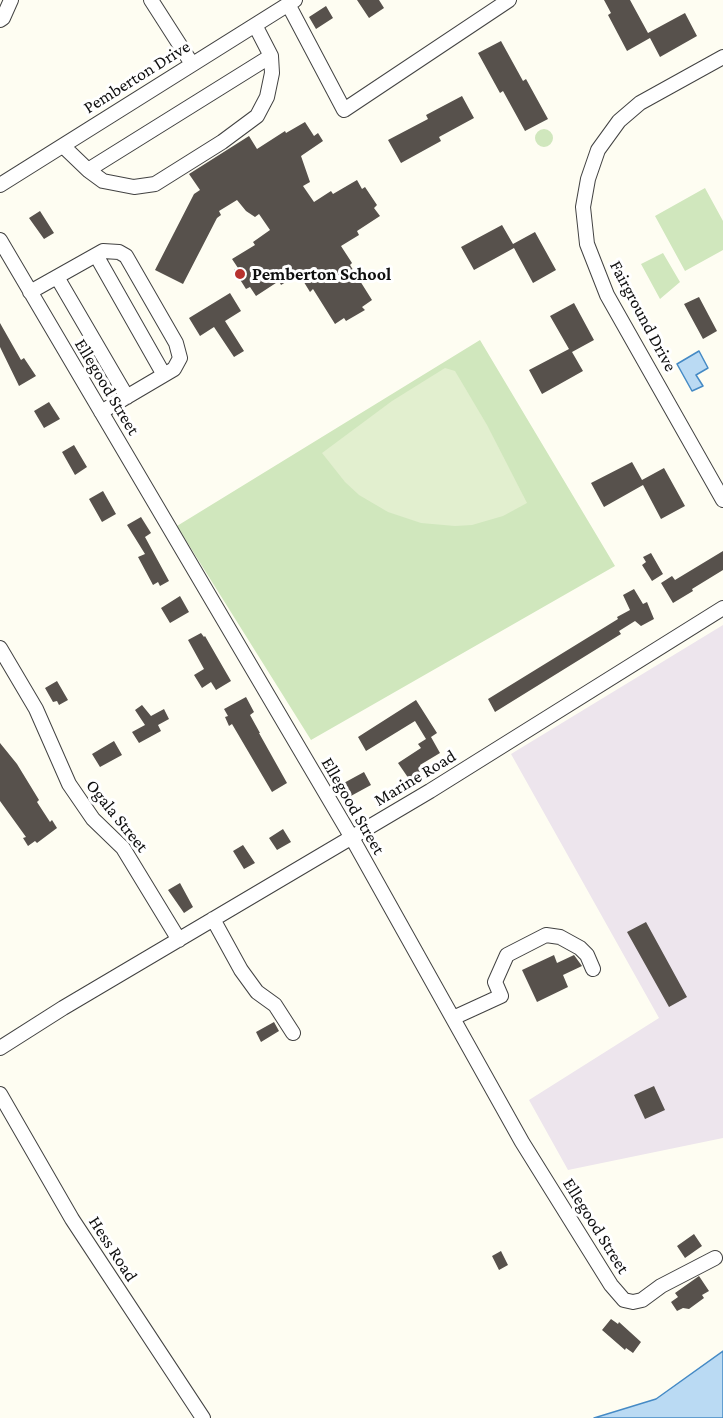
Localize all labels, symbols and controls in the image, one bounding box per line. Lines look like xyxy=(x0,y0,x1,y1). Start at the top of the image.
street label: Pemberton Drive xyxy=(80,36,194,118)
street label: Fairground Drive xyxy=(605,257,681,375)
place label: Pemberton School xyxy=(252,263,391,285)
marker: Pemberton School xyxy=(233,267,247,281)
street label: Ellegood Street xyxy=(70,335,144,439)
street label: Marine Road xyxy=(370,745,460,811)
street label: Ellegood Street xyxy=(316,754,390,858)
street label: Ogala Street xyxy=(81,775,153,857)
street label: Ellegood Street xyxy=(558,1174,634,1278)
street label: Hess Road xyxy=(84,1212,142,1286)

